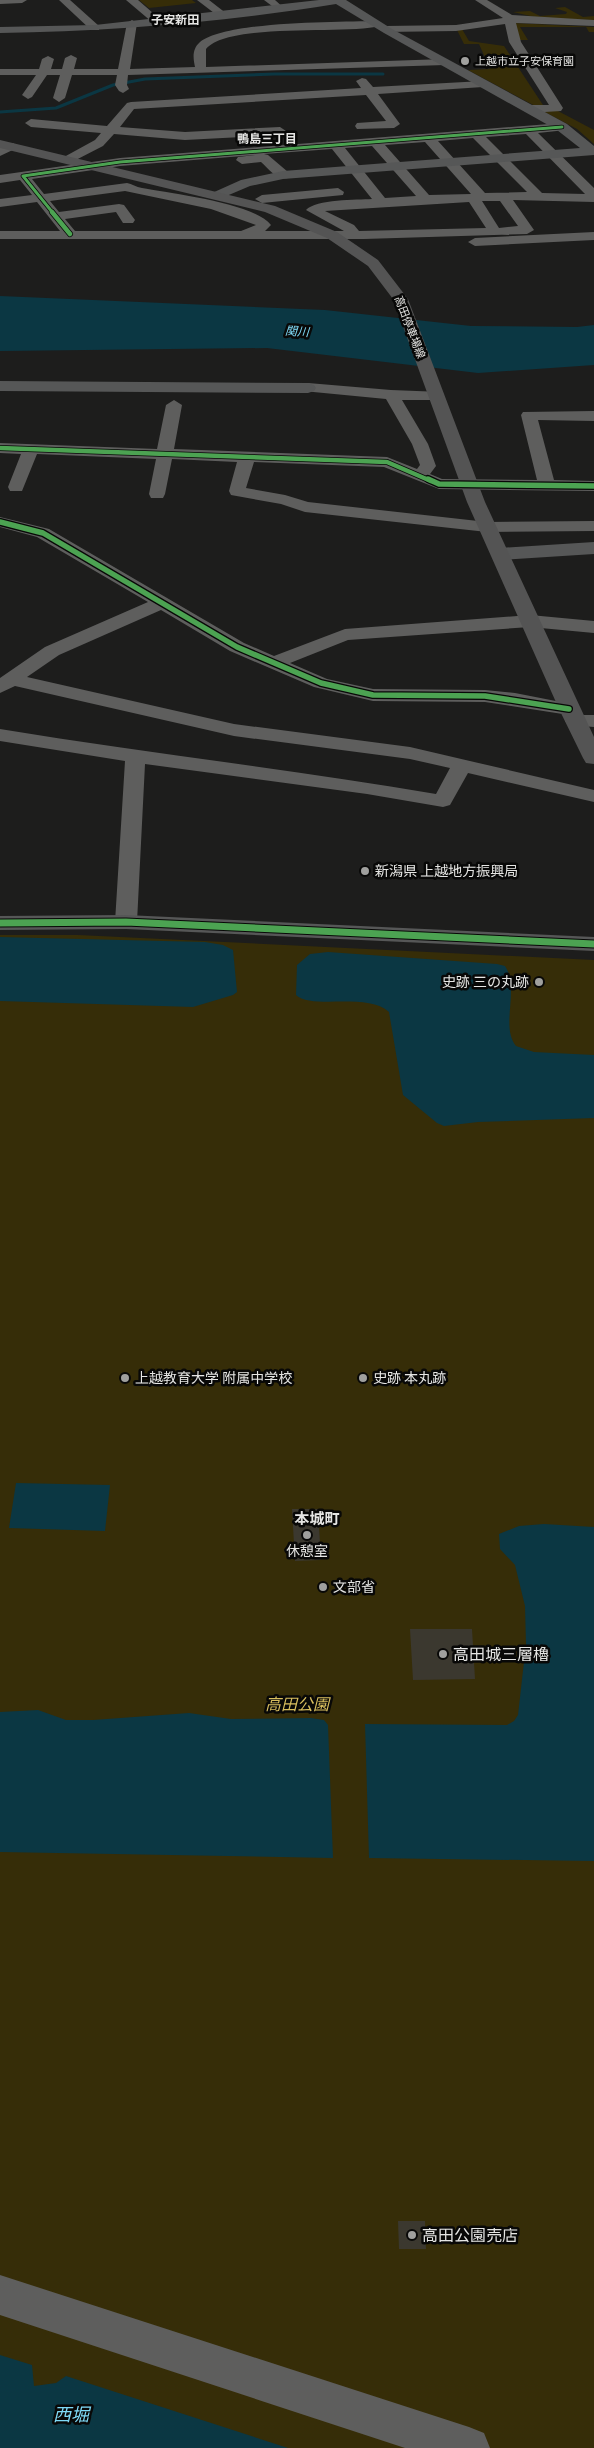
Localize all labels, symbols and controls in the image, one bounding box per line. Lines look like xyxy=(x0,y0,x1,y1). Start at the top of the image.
district label: 子安新田 xyxy=(151,12,199,27)
place label: 上越市立子安保育園 xyxy=(475,54,574,68)
marker: 上越市立子安保育園 xyxy=(459,55,471,67)
district label: 鴨島三丁目 xyxy=(237,131,297,146)
street label: 高田停車場線 xyxy=(392,294,428,360)
water label: 関川 xyxy=(284,323,311,339)
place label: 新潟県 上越地方振興局 xyxy=(375,862,518,880)
marker: 新潟県 上越地方振興局 xyxy=(359,865,371,877)
place label: 史跡 三の丸跡 xyxy=(442,973,529,991)
marker: 史跡 三の丸跡 xyxy=(533,976,545,988)
place label: 上越教育大学 附属中学校 xyxy=(135,1369,292,1387)
place label: 史跡 本丸跡 xyxy=(373,1369,446,1387)
marker: 上越教育大学 附属中学校 xyxy=(119,1372,131,1384)
marker: 史跡 本丸跡 xyxy=(357,1372,369,1384)
district label: 本城町 xyxy=(294,1509,340,1528)
marker: 休憩室 xyxy=(301,1529,313,1541)
place label: 休憩室 xyxy=(286,1542,328,1560)
place label: 文部省 xyxy=(333,1578,375,1596)
marker: 文部省 xyxy=(317,1581,329,1593)
place label: 高田城三層櫓 xyxy=(453,1644,549,1664)
marker: 高田城三層櫓 xyxy=(437,1648,449,1660)
park label: 高田公園 xyxy=(265,1694,331,1714)
place label: 高田公園売店 xyxy=(422,2225,518,2245)
marker: 高田公園売店 xyxy=(406,2229,418,2241)
water label: 西堀 xyxy=(53,2403,92,2426)

